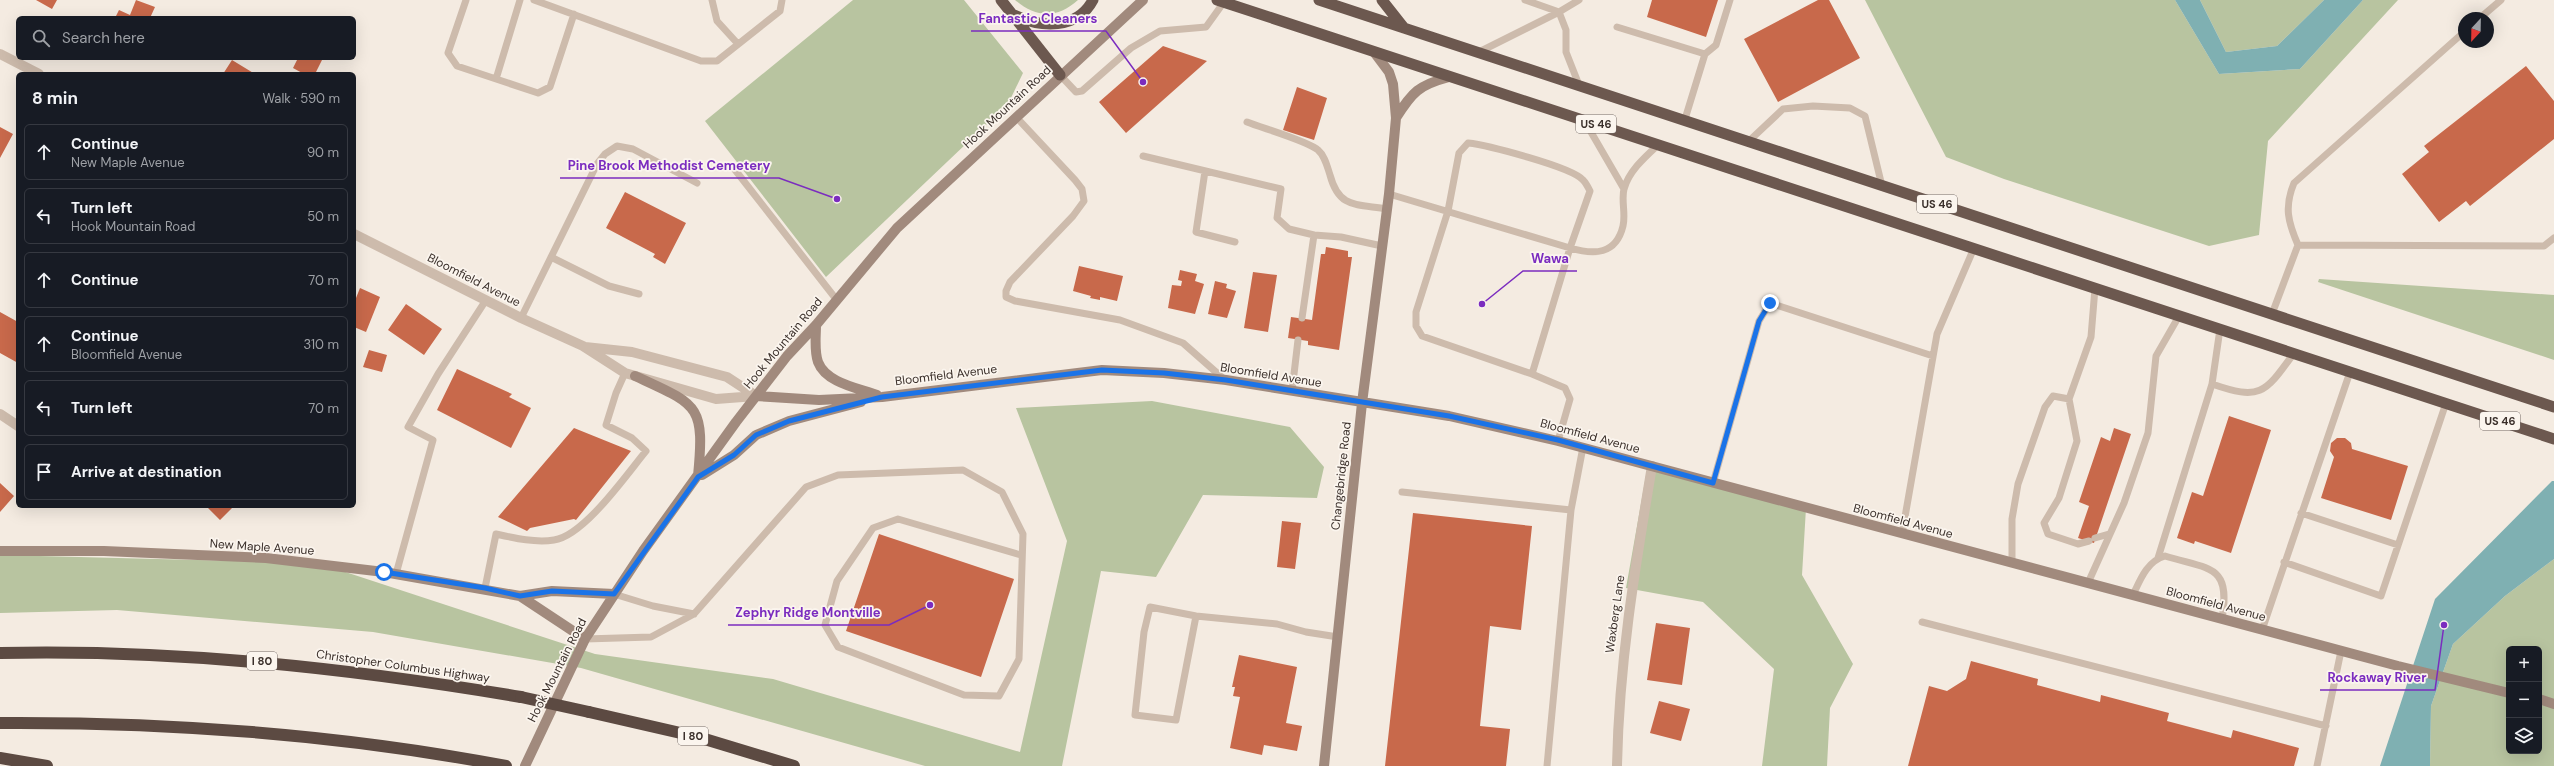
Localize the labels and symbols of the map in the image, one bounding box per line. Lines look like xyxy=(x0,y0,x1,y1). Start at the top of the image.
callout: Fantastic Cleaners xyxy=(971,6,1106,31)
text: Fantastic Cleaners xyxy=(979,10,1098,27)
north arrow xyxy=(2458,12,2494,48)
street label: Hook Mountain Road xyxy=(960,62,1054,152)
road number: US 46 xyxy=(1576,115,1616,133)
callout: Pine Brook Methodist Cemetery xyxy=(560,153,779,178)
text: Pine Brook Methodist Cemetery xyxy=(568,157,770,174)
road number: US 46 xyxy=(1917,195,1957,213)
callout: Wawa xyxy=(1523,246,1577,271)
street label: Bloomfield Avenue xyxy=(425,250,523,310)
text: Wawa xyxy=(1531,250,1569,267)
street label: Hook Mountain Road xyxy=(740,294,826,392)
route end xyxy=(1761,294,1779,312)
street label: Bloomfield Avenue xyxy=(1219,359,1323,391)
street label: Bloomfield Avenue xyxy=(894,361,998,389)
road number: US 46 xyxy=(2480,412,2520,430)
street label: Bloomfield Avenue xyxy=(1538,415,1642,457)
street label: Changebridge Road xyxy=(1327,421,1355,531)
street label: Bloomfield Avenue xyxy=(1851,500,1955,542)
street label: New Maple Avenue xyxy=(209,535,315,559)
route start xyxy=(375,563,393,581)
street label: Waxberg Lane xyxy=(1602,574,1628,654)
street label: Bloomfield Avenue xyxy=(2164,583,2268,625)
callout: Zephyr Ridge Montville xyxy=(728,600,889,625)
text: Zephyr Ridge Montville xyxy=(735,604,881,621)
street label: Hook Mountain Road xyxy=(524,615,590,725)
street label: Christopher Columbus Highway xyxy=(315,646,491,686)
road number: I 80 xyxy=(247,652,277,670)
callout: Rockaway River xyxy=(2320,665,2435,690)
text: Rockaway River xyxy=(2327,669,2427,686)
road number: I 80 xyxy=(678,727,708,745)

